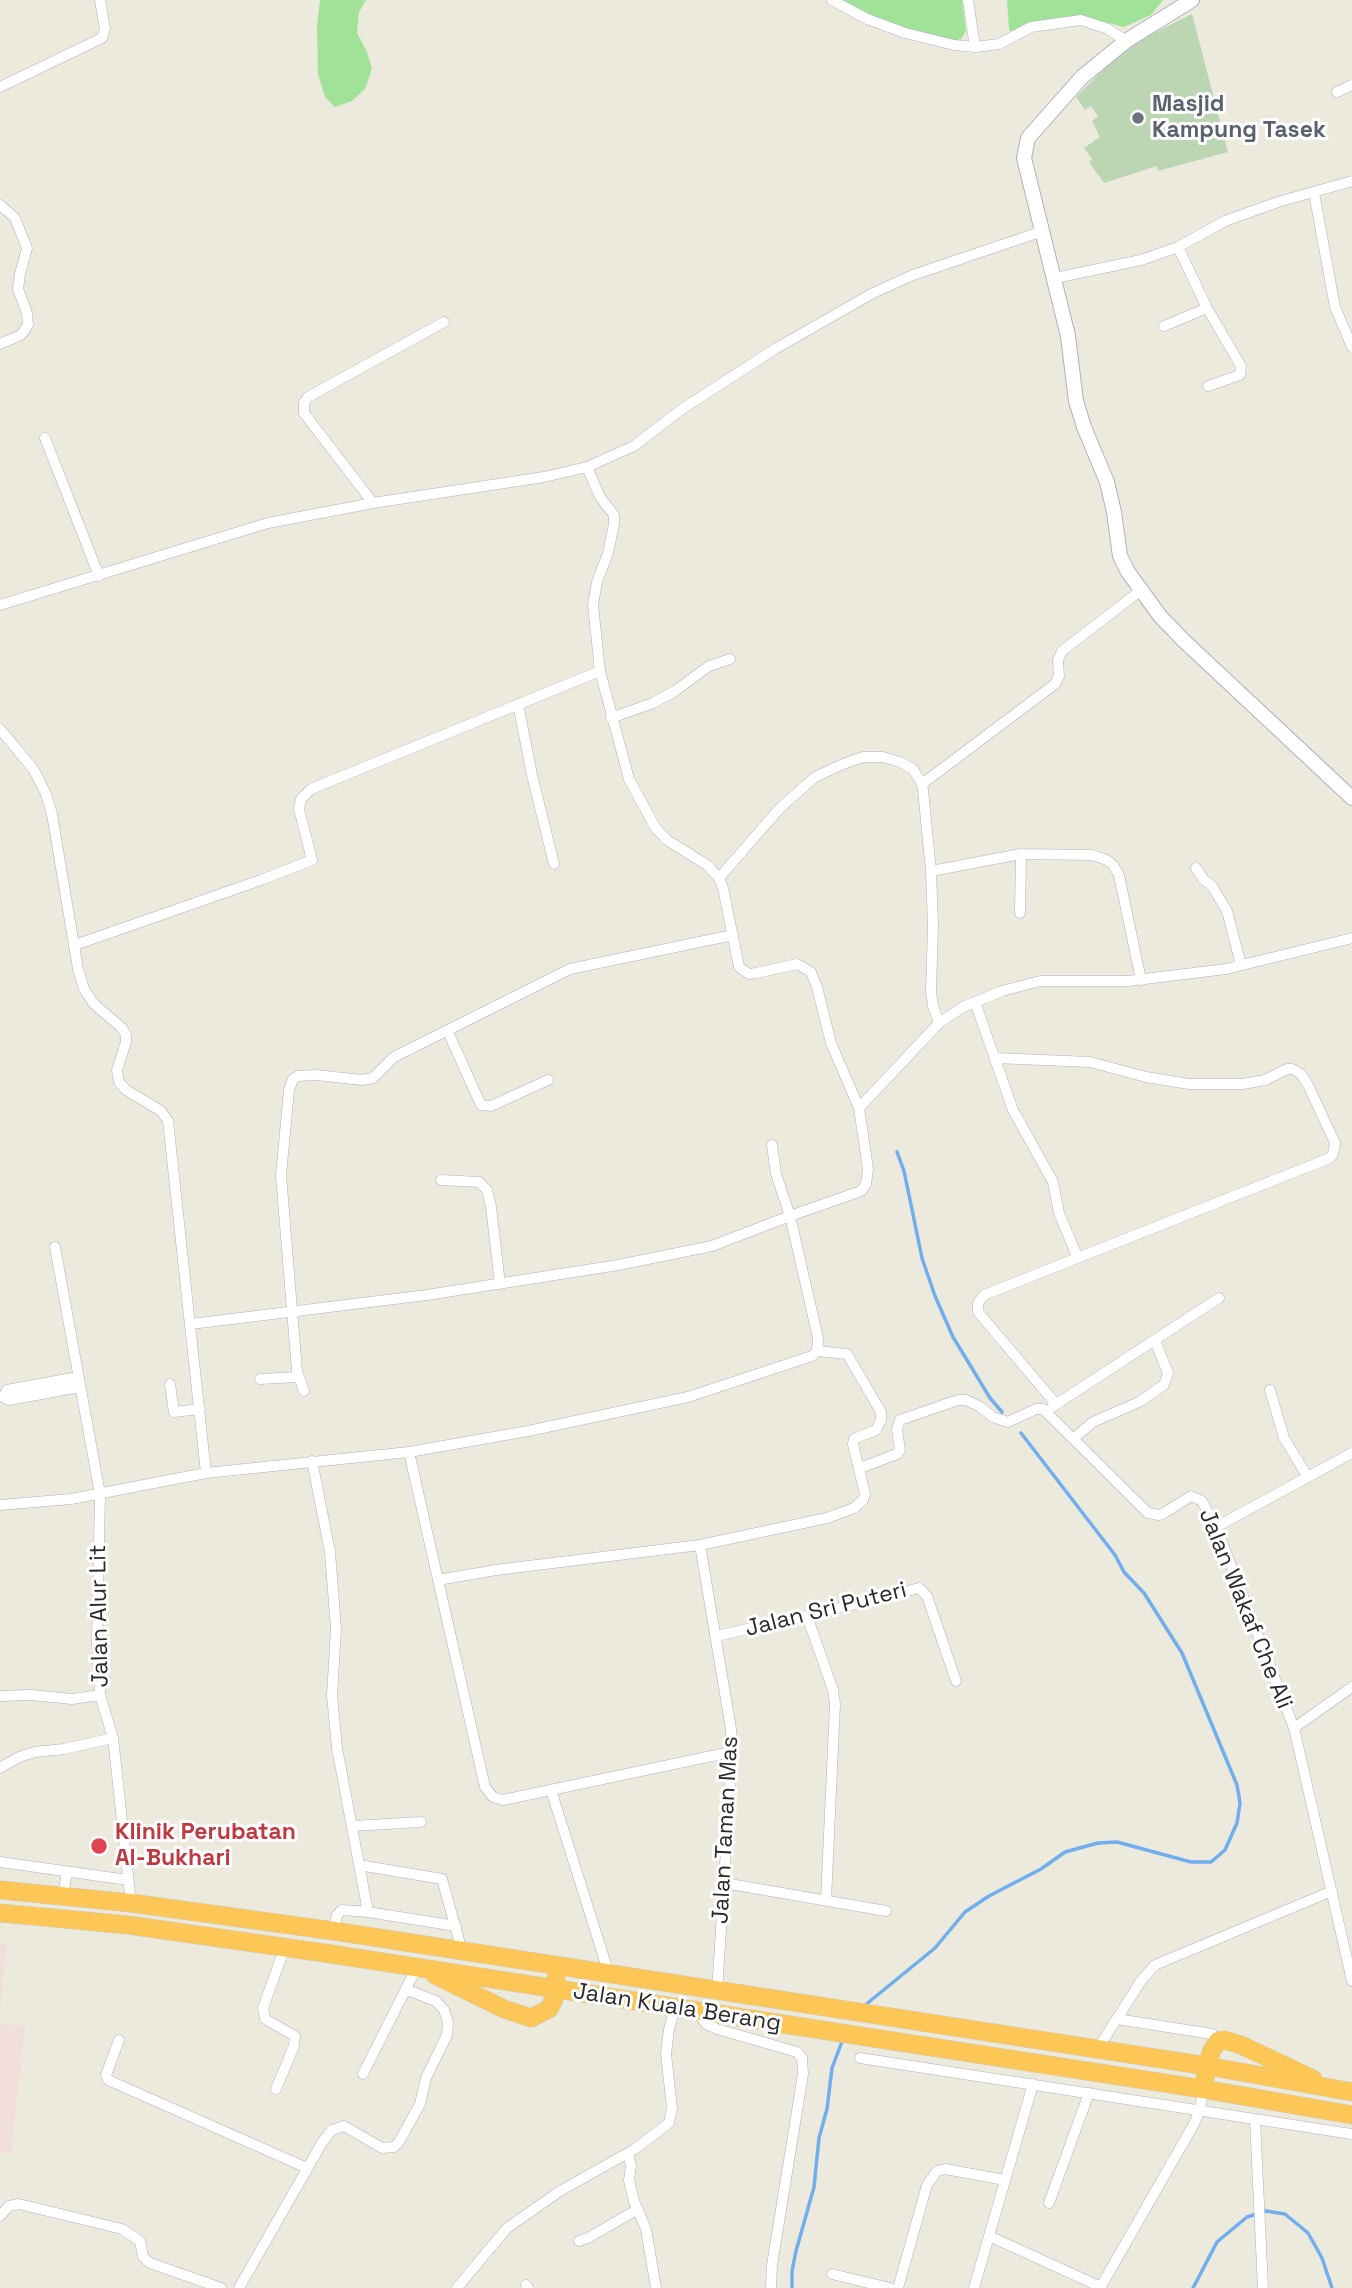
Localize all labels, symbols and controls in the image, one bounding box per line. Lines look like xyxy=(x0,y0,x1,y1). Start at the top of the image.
place label: Masjid Kampung Tasek xyxy=(1152,91,1326,145)
marker: Masjid Kampung Tasek xyxy=(1130,110,1146,126)
street label: Jalan Wakaf Che Ali xyxy=(1192,1505,1298,1713)
street label: Jalan Alur Lit xyxy=(85,1544,115,1688)
street label: Jalan Sri Puteri xyxy=(742,1577,910,1643)
street label: Jalan Taman Mas xyxy=(707,1735,745,1925)
place label: Klinik Perubatan Al-Bukhari xyxy=(115,1819,296,1873)
marker: Klinik Perubatan Al-Bukhari xyxy=(89,1836,109,1856)
street label: Jalan Kuala Berang xyxy=(571,1978,783,2038)

